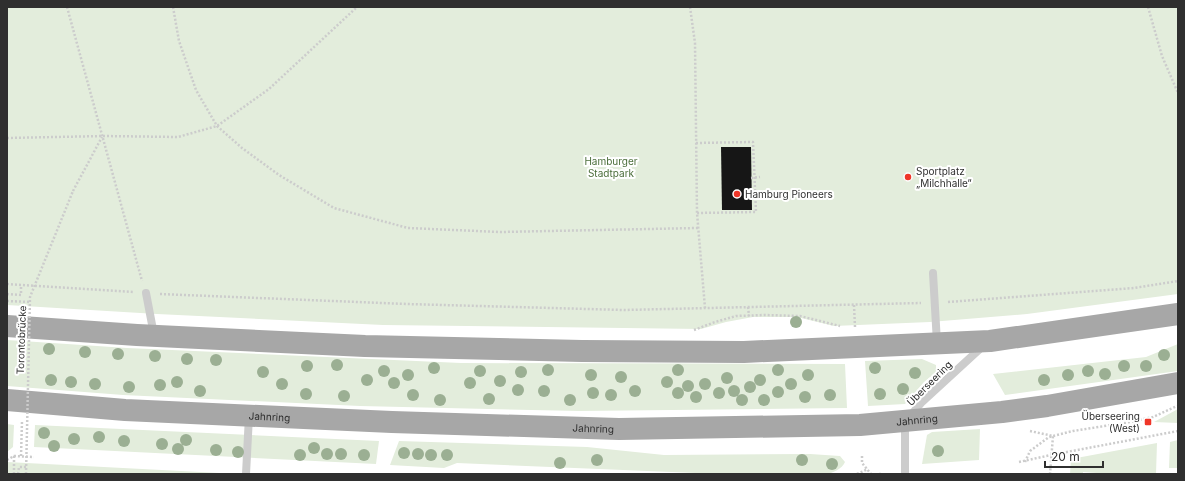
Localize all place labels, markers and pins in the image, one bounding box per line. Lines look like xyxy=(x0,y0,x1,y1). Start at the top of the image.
place label: Sportplatz „Milchhalle“ xyxy=(916,165,972,189)
marker: Sportplatz „Milchhalle“ xyxy=(903,172,913,182)
place label: Hamburg Pioneers xyxy=(745,188,833,200)
marker: Hamburg Pioneers xyxy=(732,189,742,199)
place label: Überseering (West) xyxy=(1082,410,1140,434)
marker: Überseering (West) xyxy=(1143,417,1153,427)

